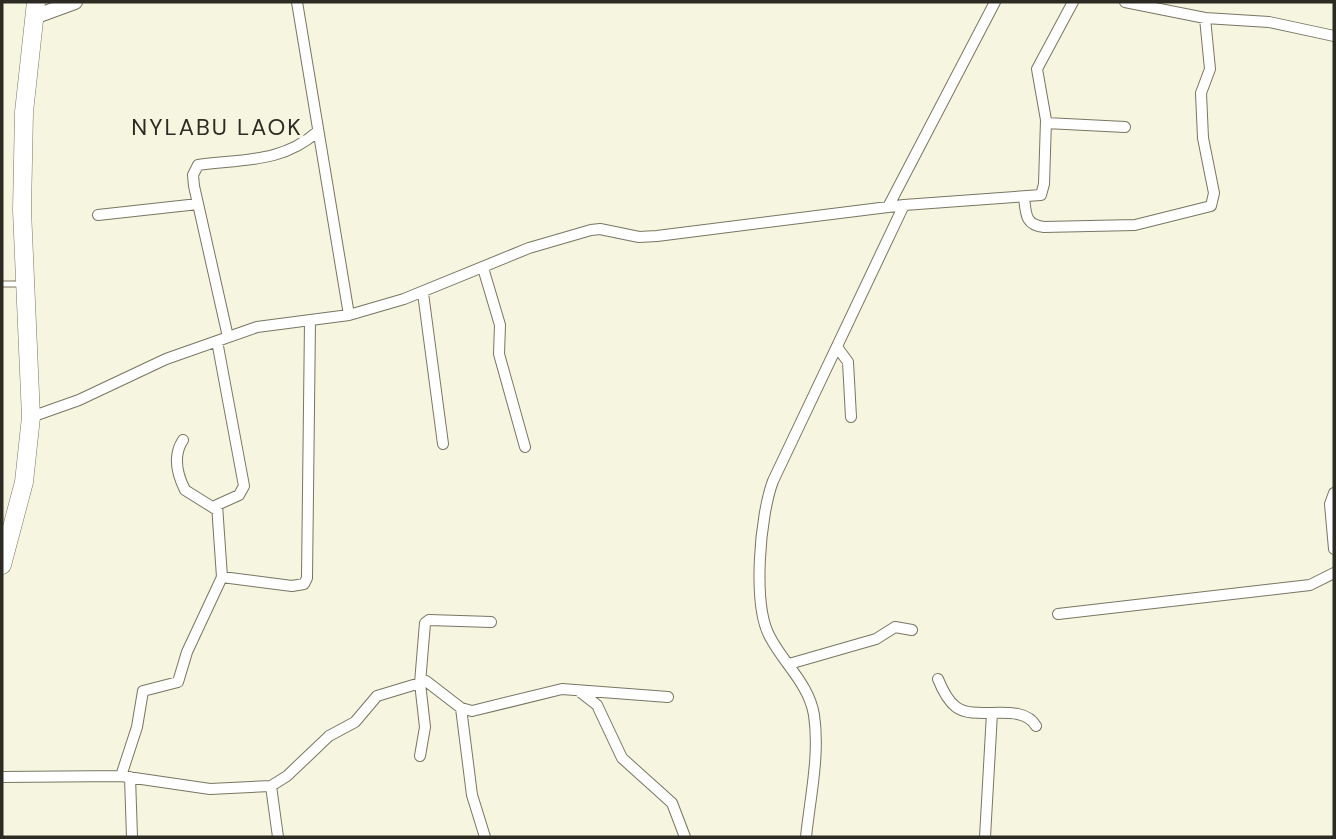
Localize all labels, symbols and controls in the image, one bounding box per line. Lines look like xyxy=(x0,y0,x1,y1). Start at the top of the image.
district label: NYLABU LAOK xyxy=(131,112,303,142)

